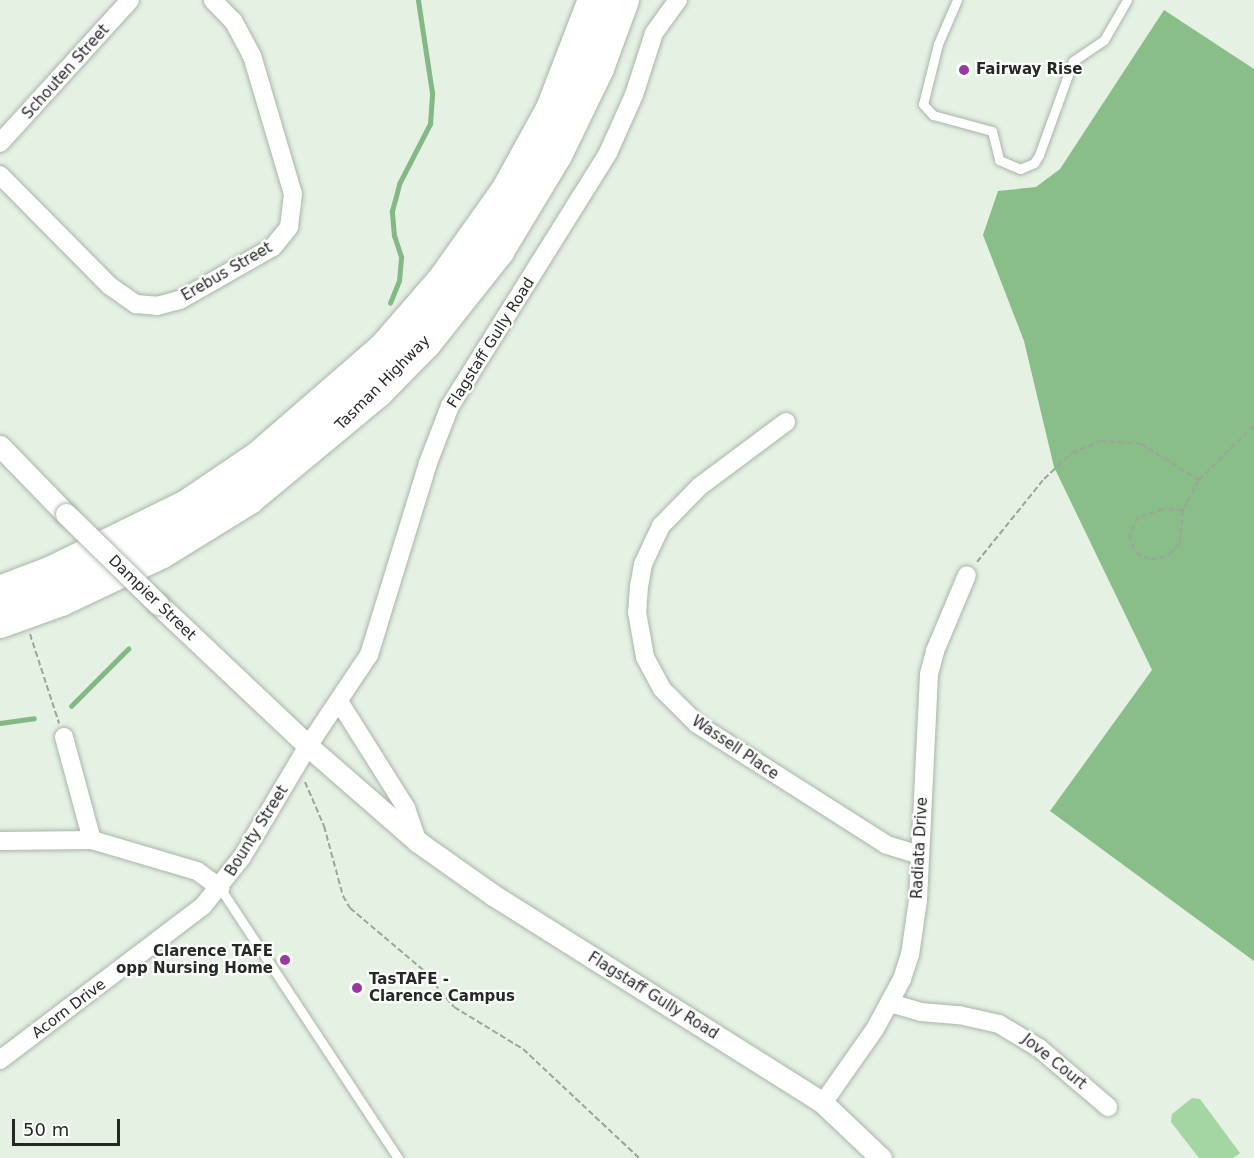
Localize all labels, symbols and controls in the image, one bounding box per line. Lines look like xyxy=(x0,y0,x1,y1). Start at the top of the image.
street label: Schouten Street xyxy=(19,21,113,123)
place label: Fairway Rise xyxy=(976,61,1082,79)
marker: Fairway Rise xyxy=(957,63,971,77)
street label: Erebus Street xyxy=(178,239,276,305)
street label: Flagstaff Gully Road xyxy=(444,275,538,411)
street label: Tasman Highway xyxy=(332,332,434,434)
street label: Dampier Street xyxy=(104,552,200,644)
street label: Wassell Place xyxy=(688,712,782,784)
street label: Bounty Street xyxy=(222,782,292,880)
street label: Radiata Drive xyxy=(908,797,932,899)
place label: Clarence TAFE opp Nursing Home xyxy=(116,942,273,977)
street label: Flagstaff Gully Road xyxy=(585,949,721,1043)
marker: Clarence TAFE opp Nursing Home xyxy=(278,953,292,967)
place label: TasTAFE - Clarence Campus xyxy=(369,970,515,1005)
street label: Acorn Drive xyxy=(29,975,109,1043)
marker: TasTAFE - Clarence Campus xyxy=(350,981,364,995)
street label: Jove Court xyxy=(1018,1031,1090,1093)
scale bar xyxy=(15,1107,123,1145)
text: 50 m xyxy=(23,1119,69,1140)

